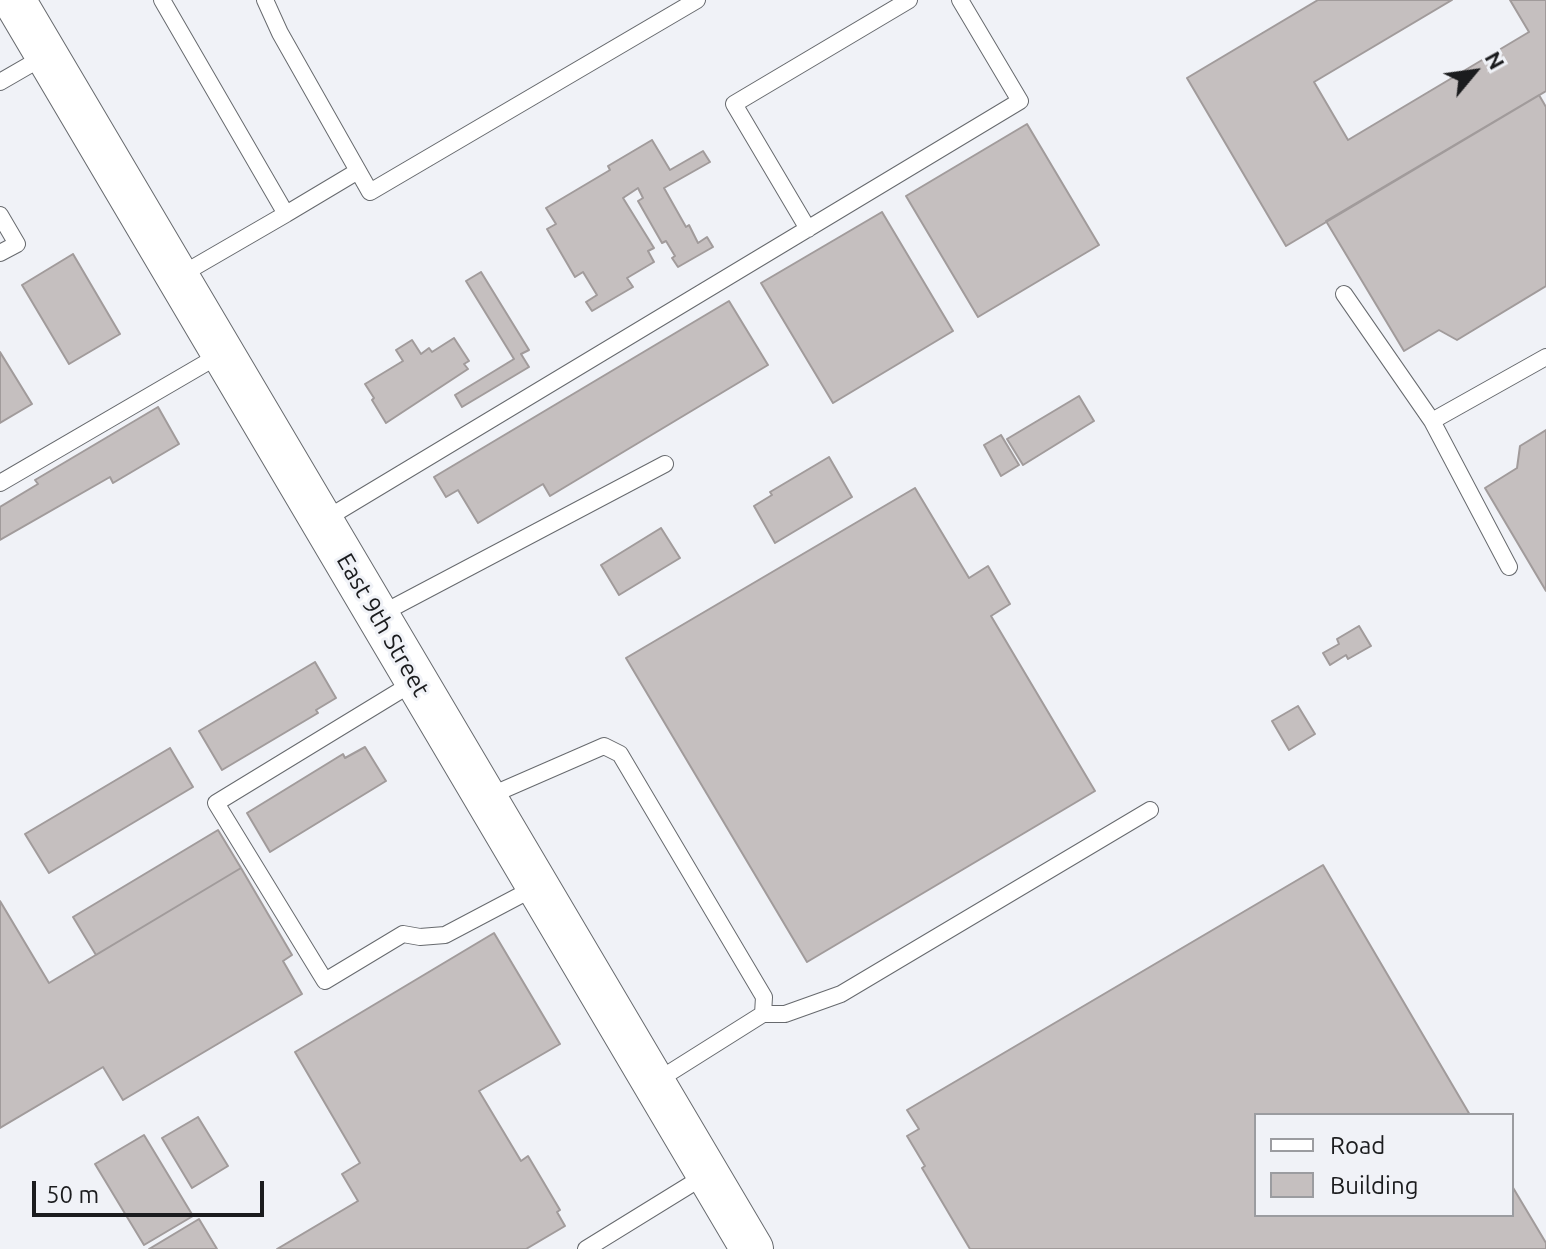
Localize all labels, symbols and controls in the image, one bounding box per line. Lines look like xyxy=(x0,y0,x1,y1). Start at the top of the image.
north arrow xyxy=(1434,32,1514,112)
text: N xyxy=(1481,47,1510,73)
street label: East 9th Street xyxy=(330,548,436,702)
legend xyxy=(1254,1113,1514,1217)
text: Road xyxy=(1330,1132,1385,1159)
scale bar xyxy=(36,1165,268,1215)
text: Building xyxy=(1330,1172,1418,1199)
text: 50 m xyxy=(46,1181,99,1208)

